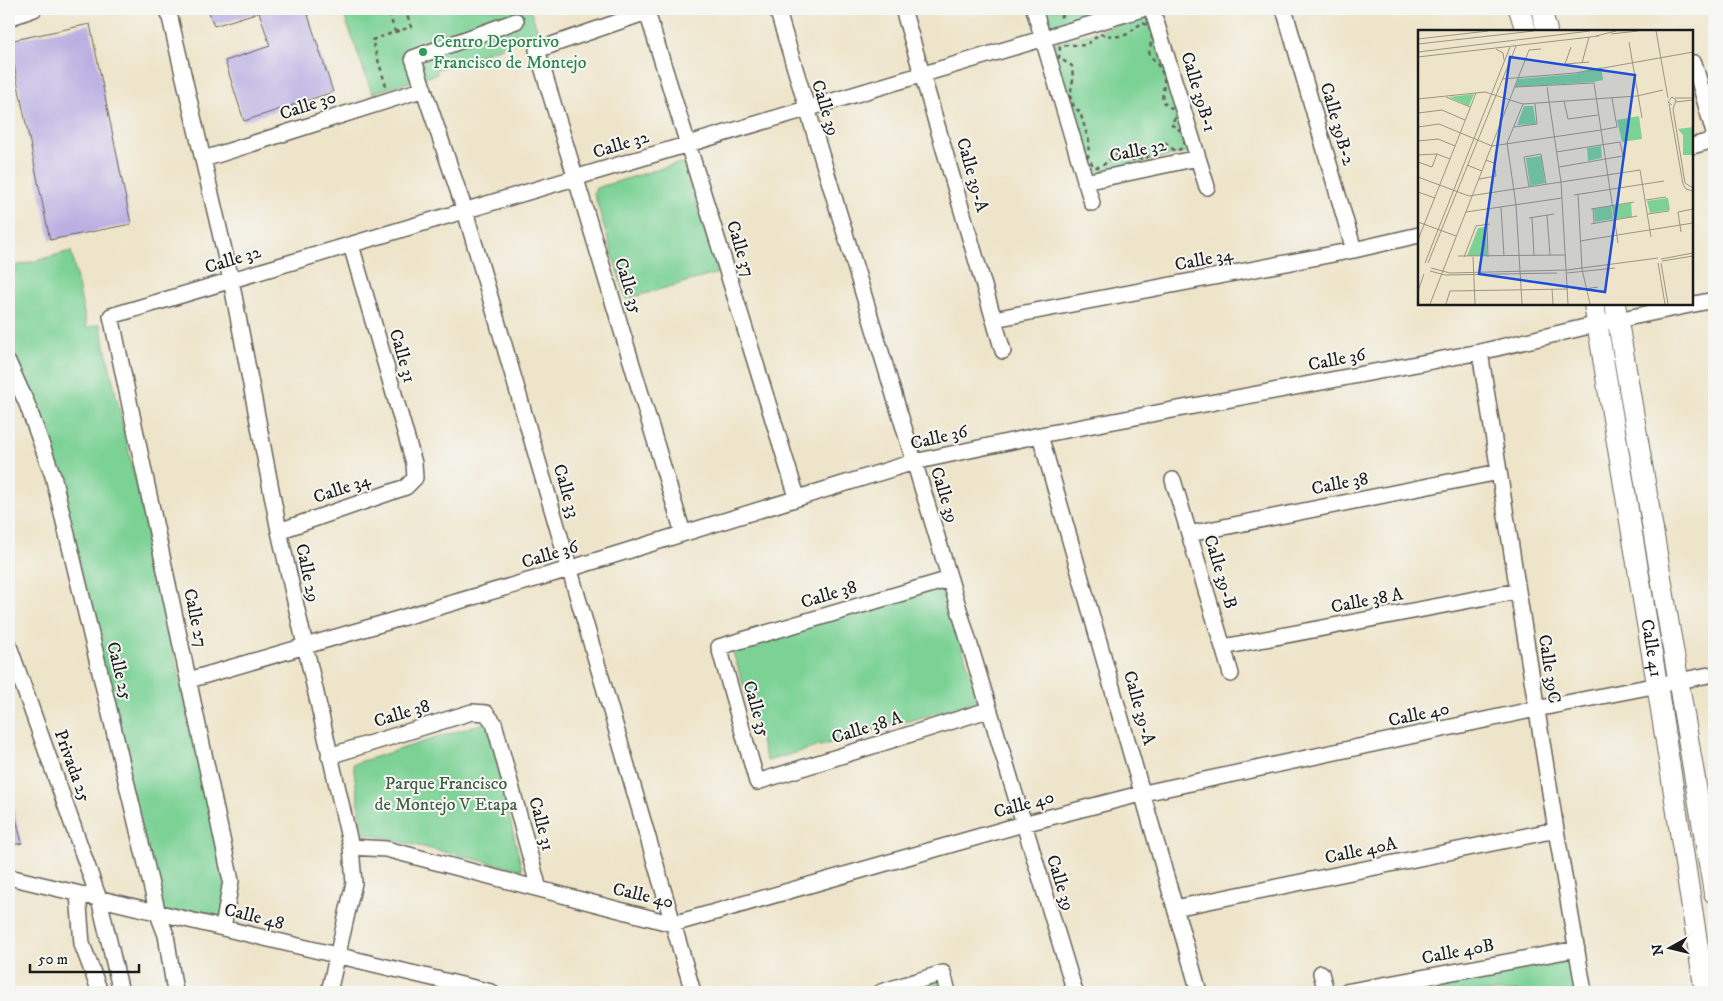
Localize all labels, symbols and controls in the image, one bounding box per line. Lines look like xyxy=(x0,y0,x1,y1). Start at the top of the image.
inset map xyxy=(1418,30,1693,305)
place label: Centro Deportivo Francisco de Montejo xyxy=(433,31,587,74)
marker: Centro Deportivo Francisco de Montejo xyxy=(417,46,429,58)
street label: Calle 39B-1 xyxy=(1175,49,1221,135)
street label: Calle 39 xyxy=(806,77,844,139)
street label: Calle 39B-2 xyxy=(1315,80,1359,168)
street label: Calle 30 xyxy=(277,87,339,125)
street label: Calle 32 xyxy=(590,126,652,164)
street label: Calle 32 xyxy=(1108,134,1168,168)
street label: Calle 39-A xyxy=(951,135,993,215)
street label: Calle 37 xyxy=(721,218,759,280)
street label: Calle 32 xyxy=(202,241,264,279)
street label: Calle 34 xyxy=(1173,243,1236,276)
street label: Calle 35 xyxy=(609,255,647,317)
street label: Calle 31 xyxy=(384,327,420,385)
street label: Calle 36 xyxy=(1307,344,1368,376)
street label: Calle 36 xyxy=(908,421,970,455)
street label: Calle 33 xyxy=(548,461,584,521)
street label: Calle 39 xyxy=(925,464,963,526)
street label: Calle 38 xyxy=(1310,468,1370,500)
street label: Calle 34 xyxy=(311,469,374,509)
street label: Calle 39-B xyxy=(1198,532,1242,612)
street label: Calle 36 xyxy=(519,536,581,574)
street label: Calle 29 xyxy=(290,542,324,604)
street label: Calle 38 xyxy=(798,576,860,614)
street label: Calle 38 A xyxy=(1329,583,1405,619)
street label: Calle 27 xyxy=(178,587,212,649)
street label: Calle 41 xyxy=(1635,618,1667,679)
street label: Calle 39C xyxy=(1533,633,1565,705)
street label: Calle 25 xyxy=(101,640,137,703)
street label: Calle 39-A xyxy=(1118,668,1160,748)
street label: Calle 35 xyxy=(738,678,774,740)
street label: Calle 38 xyxy=(371,695,433,733)
street label: Calle 40 xyxy=(1387,698,1451,732)
street label: Calle 38 A xyxy=(829,707,905,749)
street label: Privada 25 xyxy=(49,727,95,805)
park label: Parque Francisco de Montejo V Etapa xyxy=(375,773,518,816)
street label: Calle 40 xyxy=(991,786,1057,824)
street label: Calle 31 xyxy=(523,795,559,853)
street label: Calle 40A xyxy=(1323,833,1400,869)
street label: Calle 39 xyxy=(1041,852,1079,914)
street label: Calle 40 xyxy=(610,878,676,914)
street label: Calle 48 xyxy=(222,899,286,935)
north arrow xyxy=(1646,924,1696,974)
street label: Calle 40B xyxy=(1420,934,1496,970)
scale bar xyxy=(30,941,139,973)
text: N xyxy=(1648,942,1668,957)
text: 50 m xyxy=(38,950,68,969)

